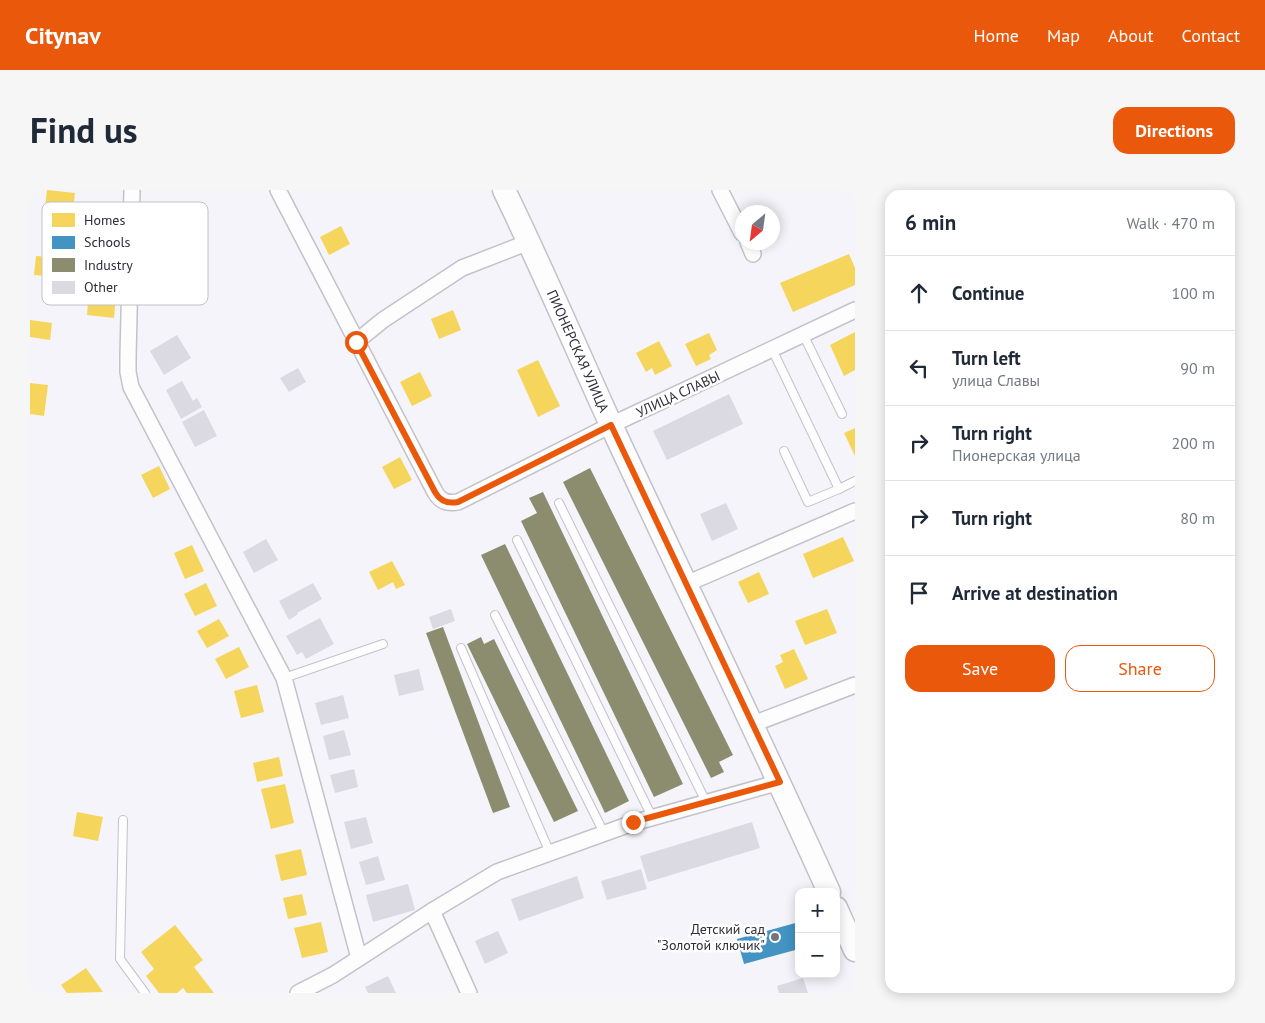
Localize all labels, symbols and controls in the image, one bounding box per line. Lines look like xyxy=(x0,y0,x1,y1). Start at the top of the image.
text: Citynav xyxy=(25,20,101,51)
text: Home xyxy=(973,24,1019,47)
text: Map xyxy=(1047,24,1080,47)
text: About xyxy=(1108,24,1154,47)
text: Contact xyxy=(1182,24,1240,47)
text: Find us xyxy=(30,107,138,153)
button: Directions xyxy=(1113,107,1235,154)
legend xyxy=(42,202,208,305)
north arrow xyxy=(735,205,780,250)
text: 6 min xyxy=(905,209,956,236)
text: Homes xyxy=(84,211,125,229)
text: Walk · 470 m xyxy=(1126,213,1215,233)
text: Schools xyxy=(84,233,131,251)
text: Industry xyxy=(84,256,133,274)
text: Other xyxy=(84,278,118,296)
icon: ahead xyxy=(905,279,933,307)
text: Continue xyxy=(952,281,1024,305)
text: 100 m xyxy=(1172,283,1215,303)
street label: ПИОНЕРСКАЯ УЛИЦА xyxy=(543,287,613,416)
route start xyxy=(345,331,368,354)
text: Turn left xyxy=(952,346,1021,370)
icon: left xyxy=(905,354,933,382)
text: 90 m xyxy=(1180,358,1215,378)
street label: УЛИЦА СЛАВЫ xyxy=(633,367,723,421)
text: улица Славы xyxy=(952,370,1040,390)
text: Turn right xyxy=(952,421,1032,445)
icon: right xyxy=(905,429,933,457)
text: 200 m xyxy=(1172,433,1215,453)
text: Пионерская улица xyxy=(952,445,1081,465)
icon: right xyxy=(905,504,933,532)
text: Turn right xyxy=(952,506,1032,530)
text: 80 m xyxy=(1180,508,1215,528)
icon: arrive xyxy=(905,579,933,607)
text: Arrive at destination xyxy=(952,581,1118,605)
button: Save xyxy=(905,645,1055,692)
button: Share xyxy=(1065,645,1215,692)
route end xyxy=(622,811,645,834)
map controls xyxy=(795,888,840,978)
button: + xyxy=(795,888,840,933)
place label: Детский сад "Золотой ключик" xyxy=(657,920,765,954)
marker: Детский сад "Золотой ключик" xyxy=(769,931,781,943)
button: − xyxy=(795,933,840,978)

